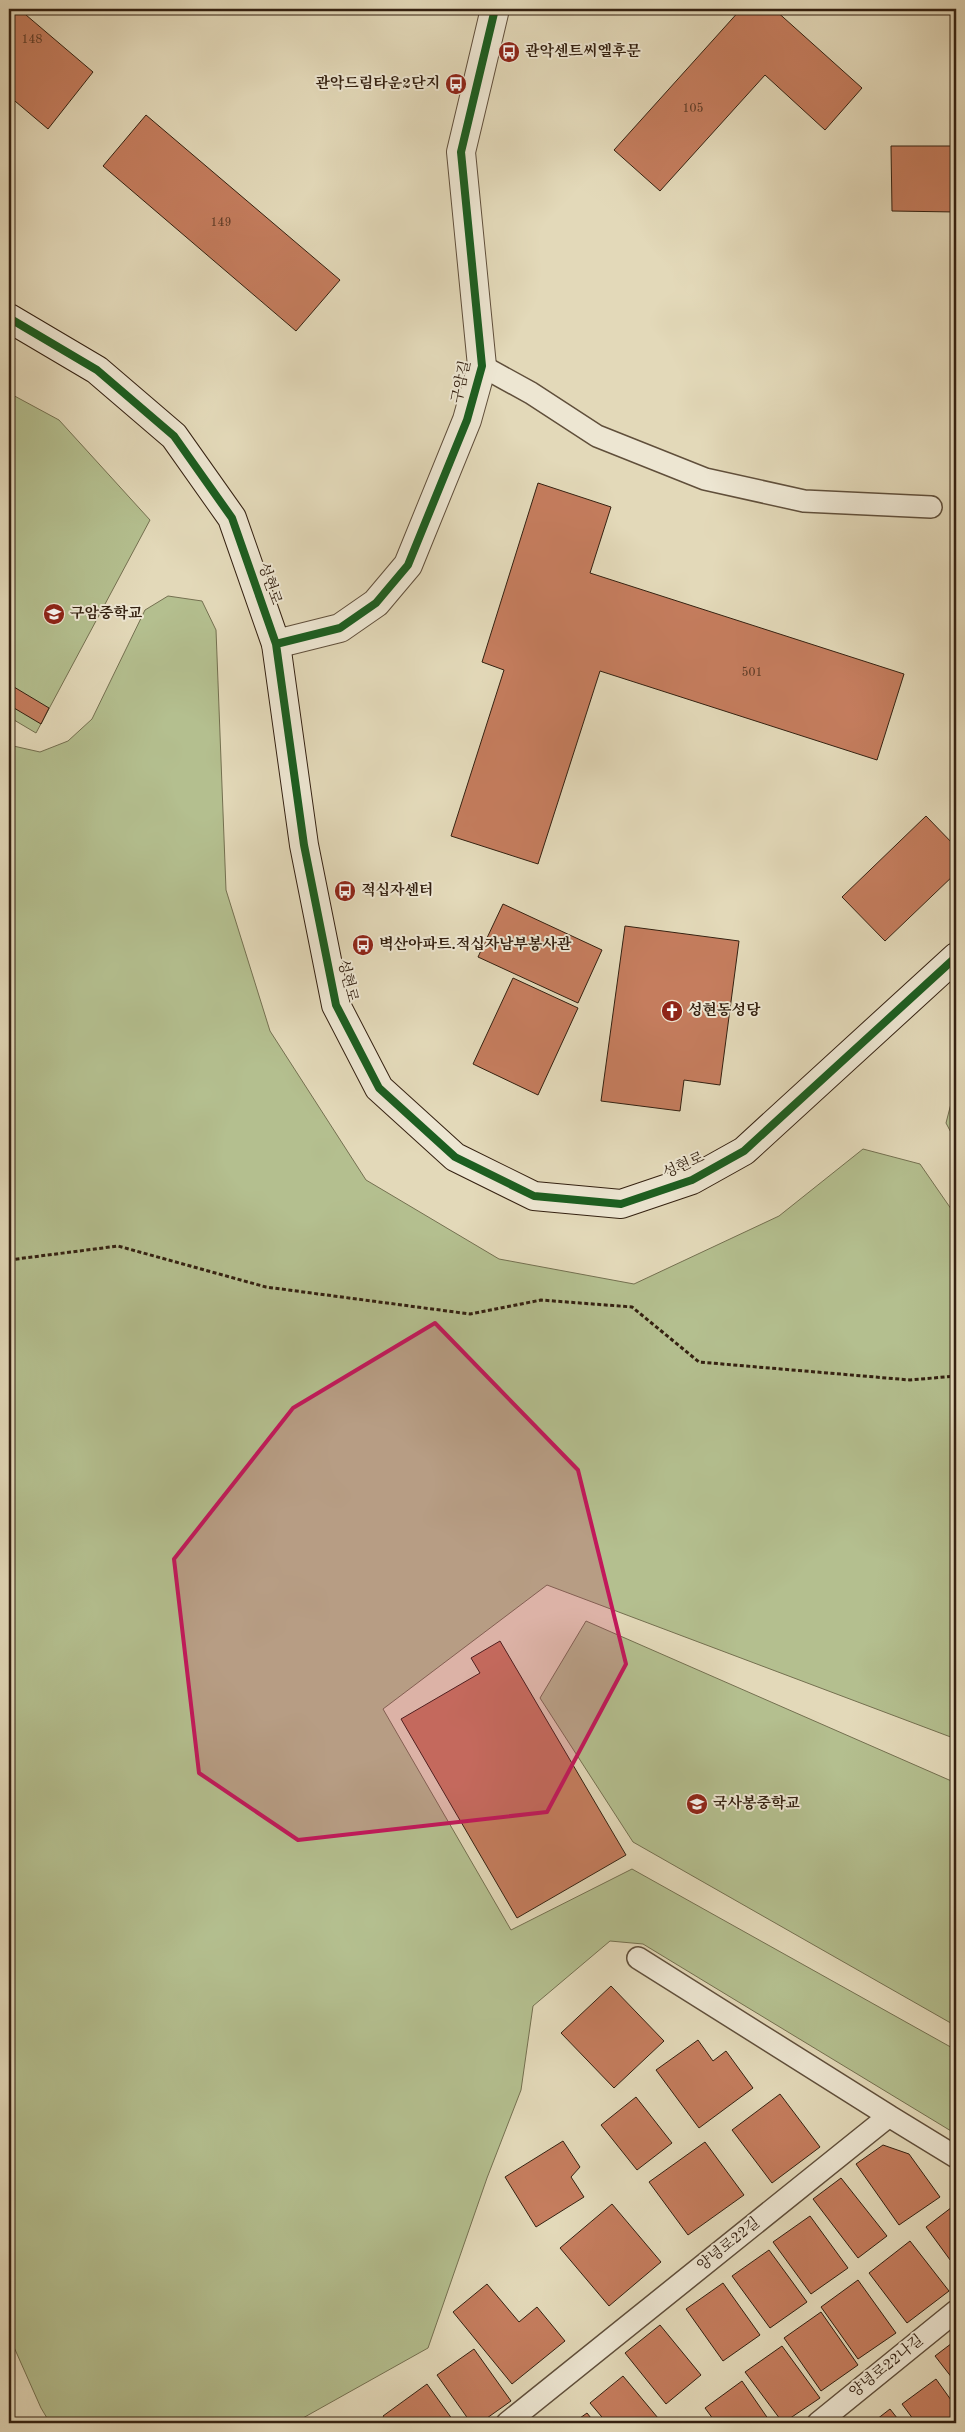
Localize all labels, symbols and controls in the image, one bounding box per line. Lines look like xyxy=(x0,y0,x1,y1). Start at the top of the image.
house number: 148 xyxy=(22,34,42,46)
bus stop icon: 관악센트씨엘후문 xyxy=(497,40,521,64)
place label: 관악센트씨엘후문 xyxy=(525,42,641,60)
bus stop icon: 관악드림타운2단지 xyxy=(444,72,468,96)
place label: 관악드림타운2단지 xyxy=(315,74,440,92)
house number: 105 xyxy=(683,102,703,115)
house number: 149 xyxy=(211,217,231,229)
street label: 구암길 xyxy=(448,359,474,405)
street label: 성현로 xyxy=(255,560,285,607)
school or university icon: 구암중학교 xyxy=(42,602,66,626)
place label: 구암중학교 xyxy=(70,604,143,622)
house number: 501 xyxy=(742,666,762,679)
bus stop icon: 적십자센터 xyxy=(333,879,357,903)
place label: 적십자센터 xyxy=(361,881,433,899)
bus stop icon: 벽산아파트.적십자남부봉사관 xyxy=(351,933,375,957)
place label: 벽산아파트.적십자남부봉사관 xyxy=(379,935,572,953)
street label: 성현로 xyxy=(334,958,362,1004)
church icon: 성현동성당 xyxy=(660,999,684,1023)
place label: 성현동성당 xyxy=(688,1001,761,1019)
street label: 성현로 xyxy=(660,1148,707,1182)
school or university icon: 국사봉중학교 xyxy=(685,1792,709,1816)
place label: 국사봉중학교 xyxy=(713,1794,800,1812)
street label: 양녕로22길 xyxy=(694,2214,763,2275)
street label: 양녕로22나길 xyxy=(846,2331,927,2401)

